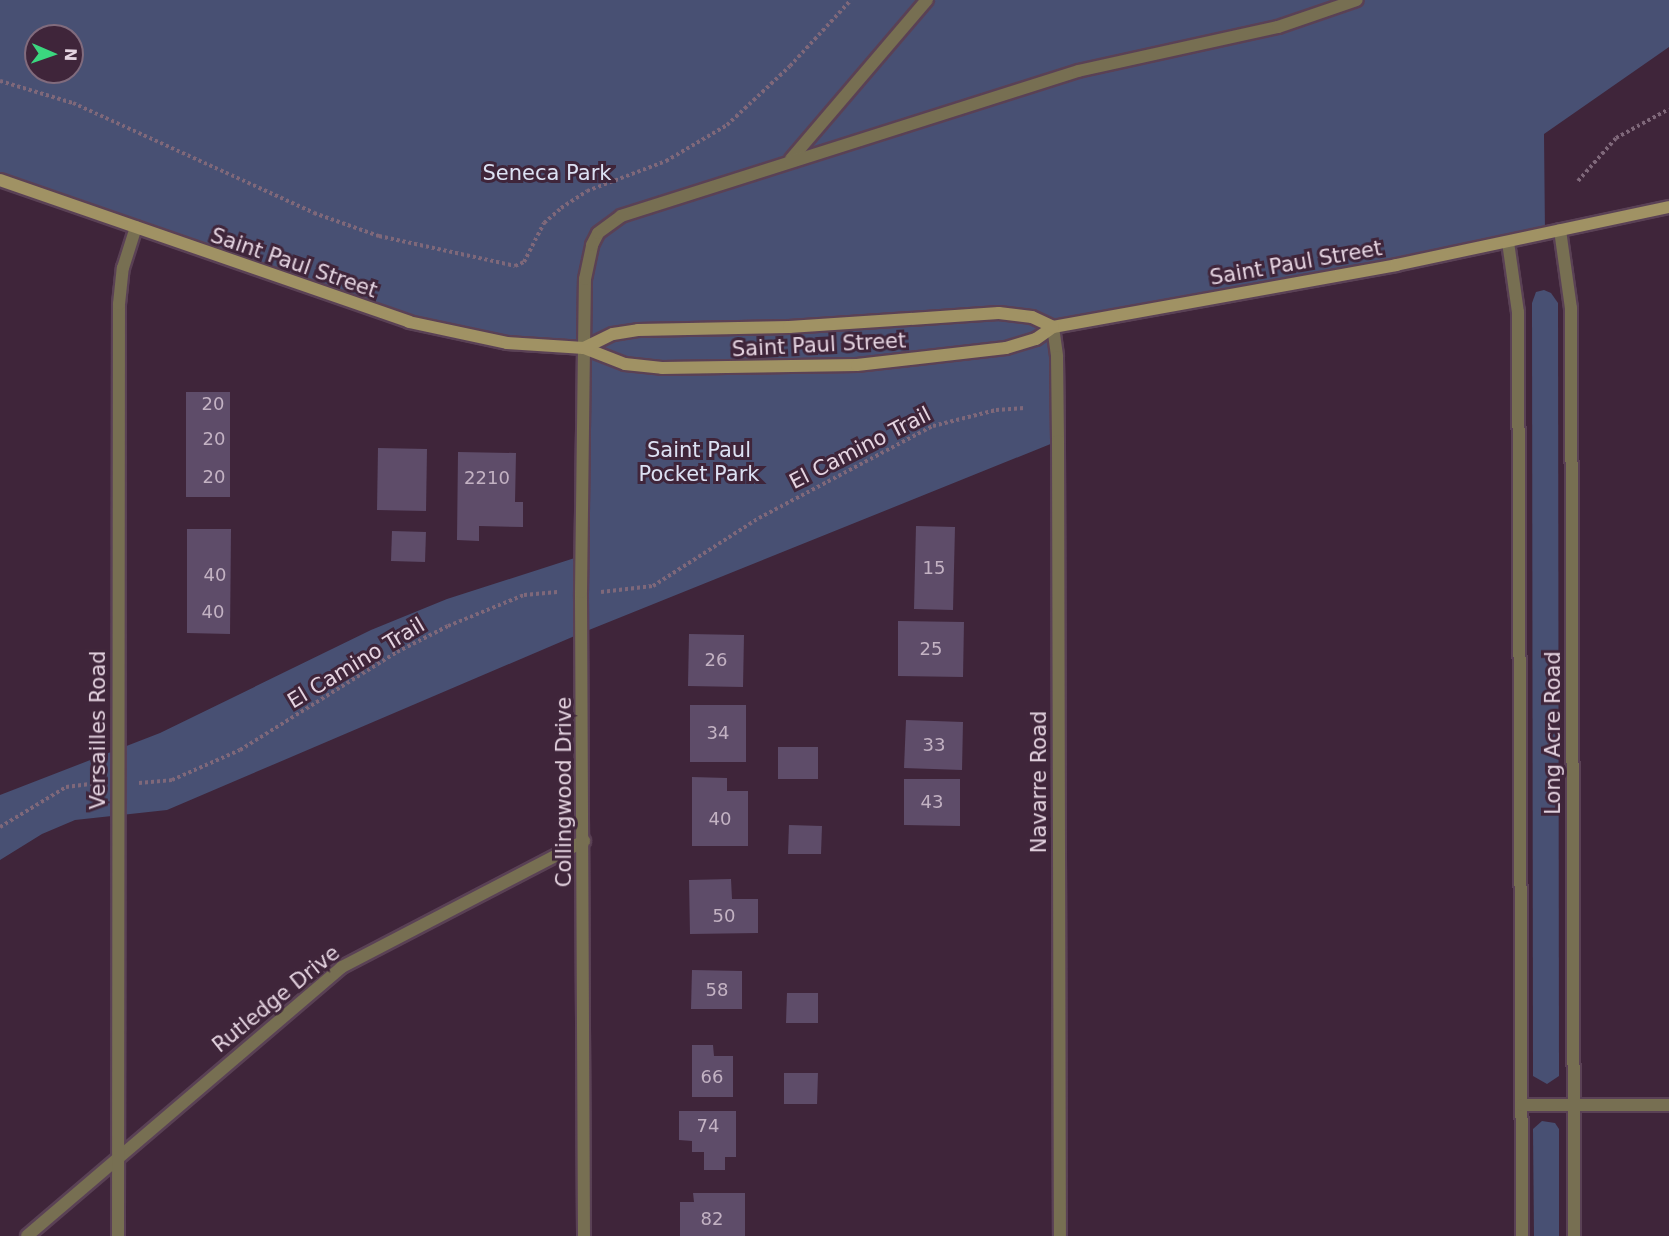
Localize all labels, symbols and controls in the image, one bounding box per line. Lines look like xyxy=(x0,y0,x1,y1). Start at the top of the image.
north arrow xyxy=(24,24,84,84)
text: N xyxy=(61,48,80,62)
park label: Seneca Park xyxy=(483,160,611,186)
street label: Saint Paul Street xyxy=(207,223,381,303)
street label: Saint Paul Street xyxy=(1208,235,1384,291)
street label: Saint Paul Street xyxy=(731,328,907,362)
house number: 20 xyxy=(202,393,224,415)
street label: El Camino Trail xyxy=(785,402,935,494)
house number: 20 xyxy=(203,428,225,450)
park label: Saint Paul Pocket Park xyxy=(639,437,759,487)
house number: 20 xyxy=(203,466,225,488)
house number: 2210 xyxy=(464,467,510,489)
house number: 15 xyxy=(923,557,945,579)
house number: 40 xyxy=(204,564,226,586)
house number: 40 xyxy=(202,601,224,623)
street label: El Camino Trail xyxy=(283,612,429,714)
house number: 25 xyxy=(920,638,942,660)
house number: 26 xyxy=(705,649,727,671)
street label: Versailles Road xyxy=(85,651,111,809)
street label: Long Acre Road xyxy=(1540,651,1566,815)
street label: Collingwood Drive xyxy=(551,697,577,887)
street label: Navarre Road xyxy=(1026,711,1052,853)
house number: 34 xyxy=(707,722,729,744)
house number: 33 xyxy=(923,734,945,756)
house number: 43 xyxy=(921,791,943,813)
house number: 40 xyxy=(709,808,731,830)
house number: 50 xyxy=(713,905,735,927)
street label: Rutledge Drive xyxy=(207,940,345,1058)
house number: 58 xyxy=(706,979,728,1001)
house number: 66 xyxy=(701,1066,723,1088)
house number: 74 xyxy=(697,1115,719,1137)
house number: 82 xyxy=(701,1208,723,1230)

